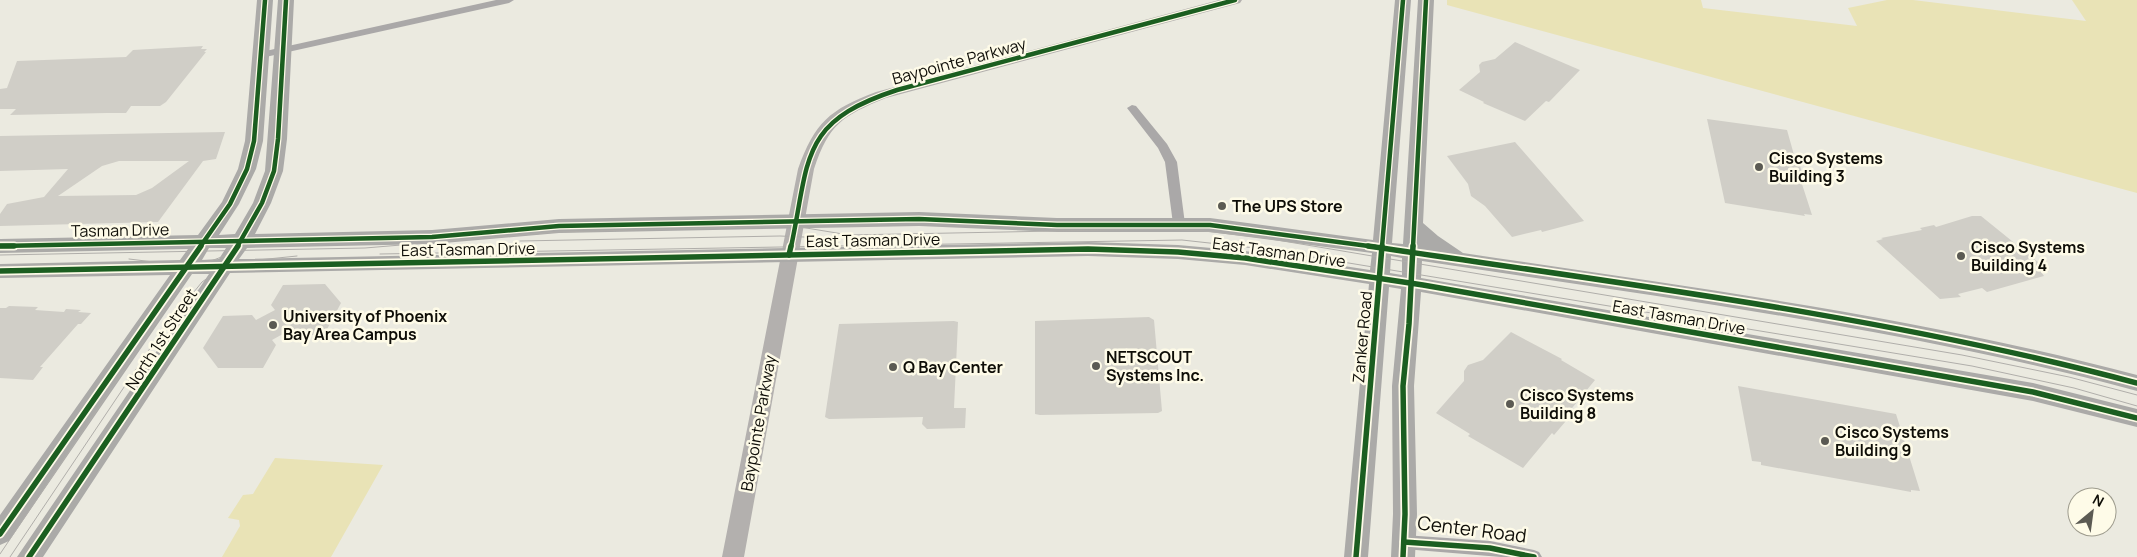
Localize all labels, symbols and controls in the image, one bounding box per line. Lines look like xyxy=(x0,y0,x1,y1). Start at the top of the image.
street label: Baypointe Parkway xyxy=(889,32,1029,89)
place label: Cisco Systems Building 3 xyxy=(1769,147,1883,187)
marker: Cisco Systems Building 3 xyxy=(1753,161,1765,173)
place label: The UPS Store xyxy=(1232,195,1343,217)
marker: The UPS Store xyxy=(1216,200,1228,212)
street label: Tasman Drive xyxy=(71,218,169,242)
street label: East Tasman Drive xyxy=(806,228,940,252)
street label: East Tasman Drive xyxy=(1211,232,1347,272)
place label: Cisco Systems Building 4 xyxy=(1971,236,2085,276)
street label: East Tasman Drive xyxy=(401,237,535,261)
marker: Cisco Systems Building 4 xyxy=(1955,250,1967,262)
street label: North 1st Street xyxy=(120,284,202,394)
street label: Zanker Road xyxy=(1347,290,1377,384)
street label: East Tasman Drive xyxy=(1611,295,1747,339)
place label: University of Phoenix Bay Area Campus xyxy=(283,305,447,345)
marker: University of Phoenix Bay Area Campus xyxy=(267,319,279,331)
place label: NETSCOUT Systems Inc. xyxy=(1106,346,1204,386)
street label: Baypointe Parkway xyxy=(735,353,781,493)
place label: Q Bay Center xyxy=(903,356,1003,378)
marker: NETSCOUT Systems Inc. xyxy=(1090,360,1102,372)
marker: Q Bay Center xyxy=(887,361,899,373)
place label: Cisco Systems Building 8 xyxy=(1520,384,1634,424)
marker: Cisco Systems Building 8 xyxy=(1504,398,1516,410)
place label: Cisco Systems Building 9 xyxy=(1835,421,1949,461)
marker: Cisco Systems Building 9 xyxy=(1819,435,1831,447)
north arrow xyxy=(2067,487,2117,537)
text: N xyxy=(2090,489,2108,511)
street label: Center Road xyxy=(1416,509,1528,549)

